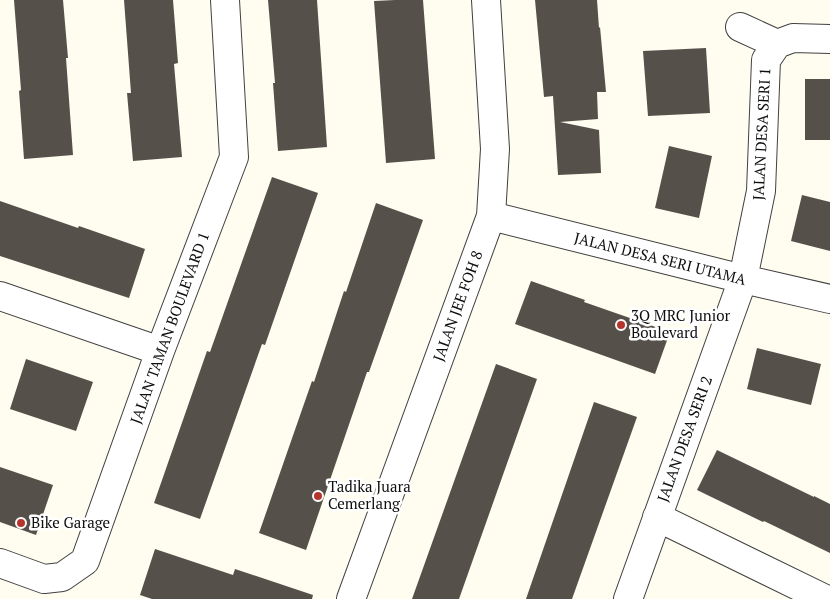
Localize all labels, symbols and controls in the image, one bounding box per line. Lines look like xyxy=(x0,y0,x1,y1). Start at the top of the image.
street label: JALAN DESA SERI 1 xyxy=(748,67,774,201)
street label: JALAN DESA SERI UTAMA xyxy=(572,227,749,289)
street label: JALAN TAMAN BOULEVARD 1 xyxy=(125,229,213,426)
street label: JALAN JEE FOH 8 xyxy=(428,247,486,364)
place label: 3Q MRC Junior Boulevard xyxy=(631,305,731,342)
marker: 3Q MRC Junior Boulevard xyxy=(615,319,627,331)
street label: JALAN DESA SERI 2 xyxy=(652,373,716,504)
place label: Tadika Juara Cemerlang xyxy=(328,476,411,513)
marker: Tadika Juara Cemerlang xyxy=(312,490,324,502)
place label: Bike Garage xyxy=(31,512,110,532)
marker: Bike Garage xyxy=(15,517,27,529)

